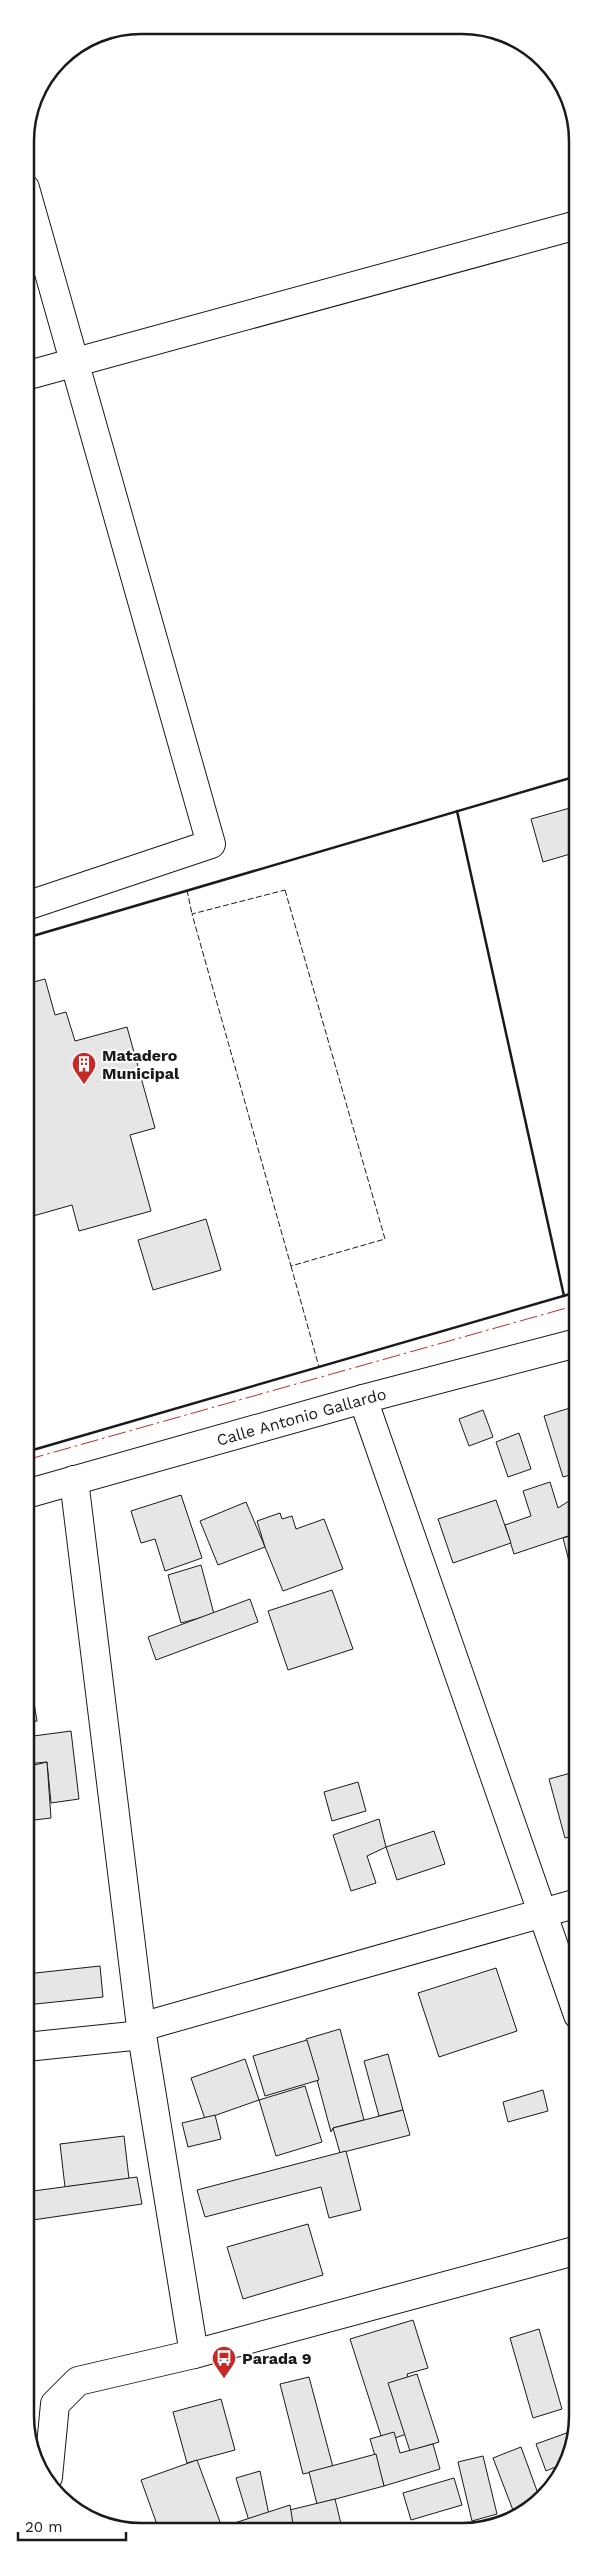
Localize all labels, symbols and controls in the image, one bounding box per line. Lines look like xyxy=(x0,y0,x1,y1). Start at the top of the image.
place label: Matadero Municipal xyxy=(102,1046,180,1083)
building icon: Matadero Municipal xyxy=(71,1051,97,1085)
street label: Calle Antonio Gallardo xyxy=(214,1384,388,1449)
bus stop icon: Parada 9 xyxy=(211,2345,237,2379)
place label: Parada 9 xyxy=(242,2349,312,2368)
scale bar xyxy=(18,2510,125,2542)
text: 20 m xyxy=(25,2518,63,2536)

